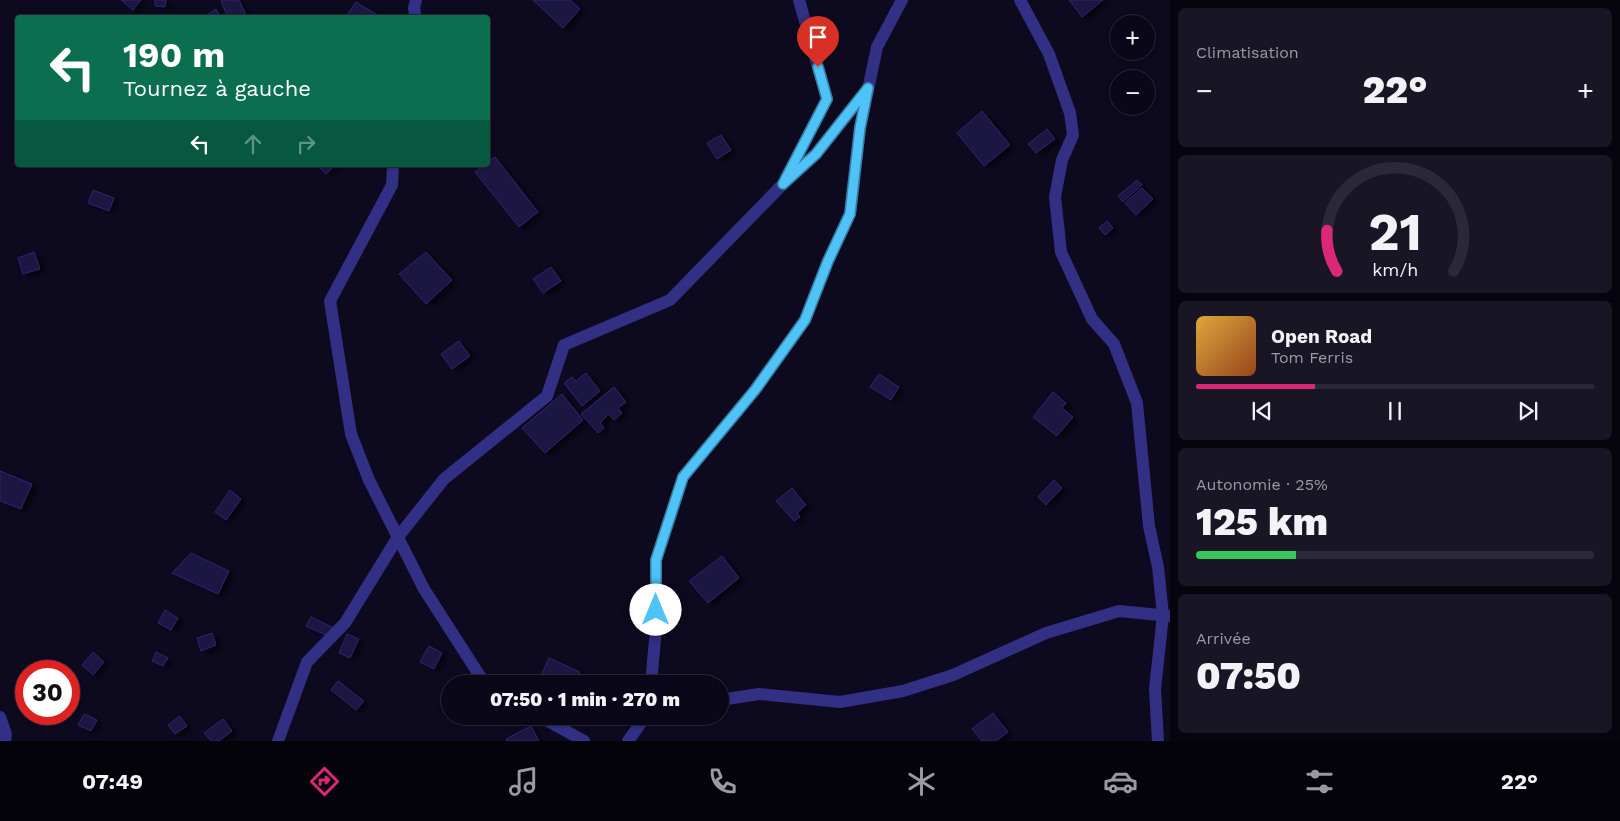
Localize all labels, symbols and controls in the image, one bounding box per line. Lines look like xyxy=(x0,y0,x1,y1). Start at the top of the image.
map controls xyxy=(1110,15,1155,115)
button: + xyxy=(1110,15,1155,60)
pin xyxy=(797,16,839,67)
icon: arrive xyxy=(804,23,832,51)
text: 190 m xyxy=(123,34,225,76)
icon: left xyxy=(40,35,105,100)
text: Climatisation xyxy=(1196,43,1299,62)
text: 22° xyxy=(1363,68,1427,112)
button: − xyxy=(1110,70,1155,115)
text: − xyxy=(1196,74,1213,107)
text: + xyxy=(1577,74,1594,107)
text: Tournez à gauche xyxy=(123,76,311,101)
icon: left xyxy=(186,130,214,158)
icon: ahead xyxy=(239,130,267,158)
icon: right xyxy=(292,130,320,158)
text: 21 xyxy=(1368,202,1422,263)
text: km/h xyxy=(1372,259,1418,280)
text: Open Road xyxy=(1271,325,1372,348)
text: Tom Ferris xyxy=(1271,348,1353,367)
icon: previous xyxy=(1248,397,1276,425)
icon: pause xyxy=(1381,397,1409,425)
icon: next xyxy=(1514,397,1542,425)
text: Autonomie · 25% xyxy=(1196,475,1328,494)
text: 125 km xyxy=(1196,500,1328,544)
position arrow xyxy=(629,583,681,635)
text: Arrivée xyxy=(1196,629,1251,648)
text: 07:50 xyxy=(1196,654,1301,698)
speed limit sign: 30 xyxy=(15,660,80,725)
text: 07:50 · 1 min · 270 m xyxy=(490,688,680,711)
icon: directions xyxy=(307,764,342,799)
icon: music xyxy=(506,764,541,799)
icon: phone xyxy=(705,764,740,799)
icon: climate xyxy=(904,764,939,799)
icon: car xyxy=(1103,764,1138,799)
icon: filters xyxy=(1302,764,1337,799)
text: 07:49 xyxy=(82,769,143,794)
text: 22° xyxy=(1501,769,1538,794)

